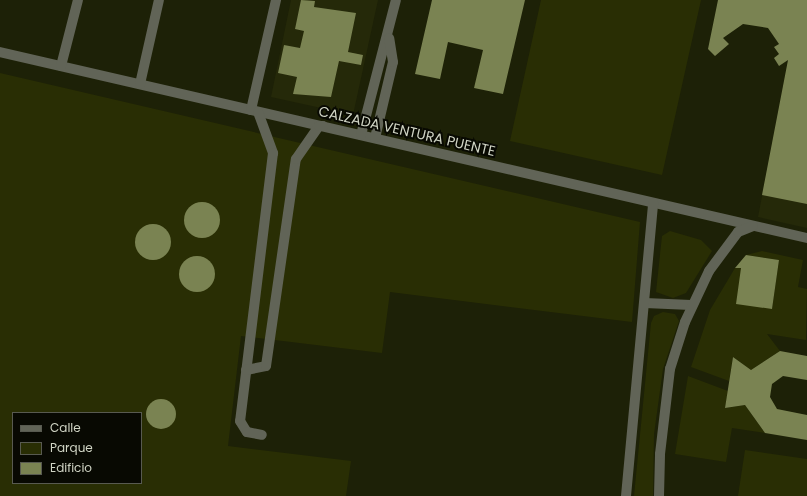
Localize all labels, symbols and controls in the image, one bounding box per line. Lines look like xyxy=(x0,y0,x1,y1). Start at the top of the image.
street label: CALZADA VENTURA PUENTE xyxy=(317,102,497,160)
legend xyxy=(12,412,142,484)
text: Calle xyxy=(50,419,81,436)
text: Parque xyxy=(50,439,93,456)
text: Edificio xyxy=(50,459,92,476)

